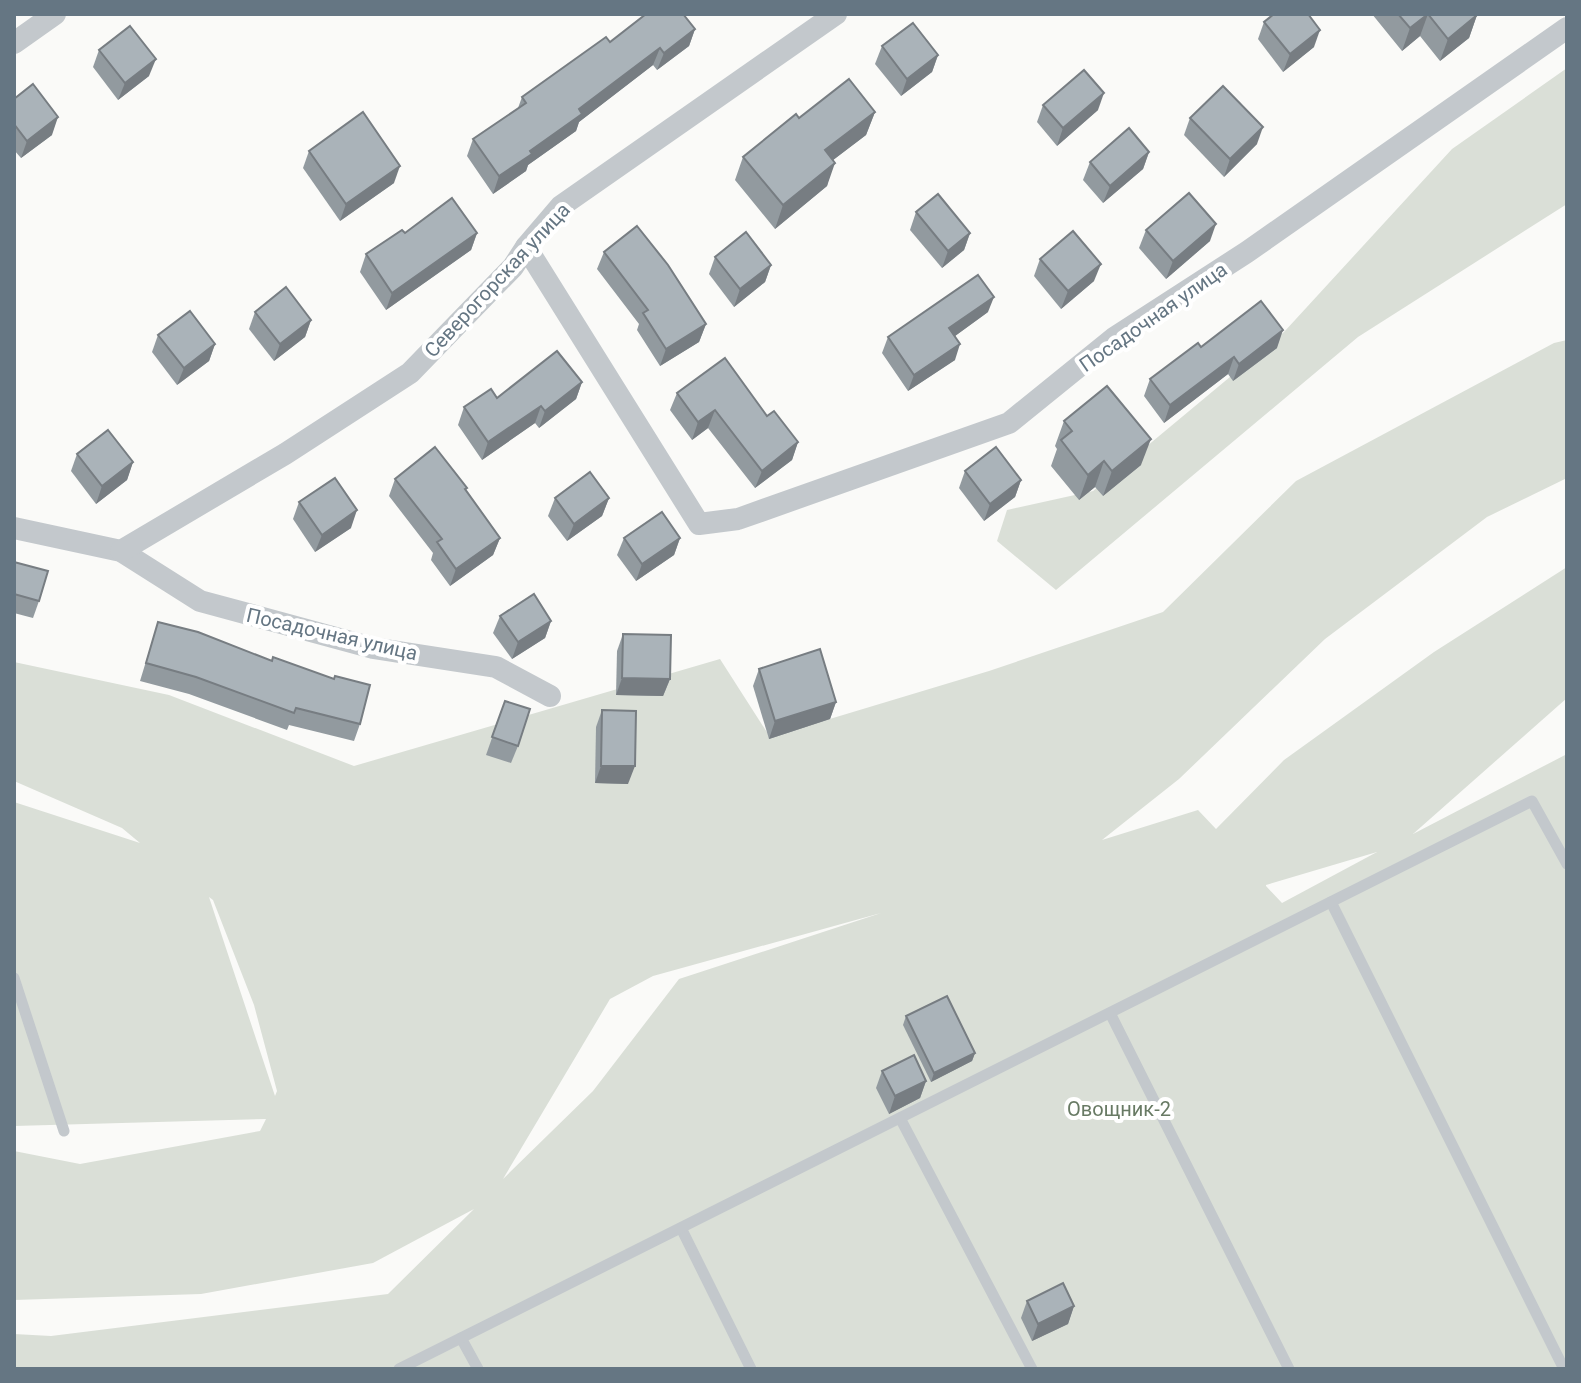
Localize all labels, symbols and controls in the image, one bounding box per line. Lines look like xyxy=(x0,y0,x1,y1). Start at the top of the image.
street label: Северогорская улица xyxy=(419,198,575,362)
street label: Посадочная улица xyxy=(1075,257,1231,377)
street label: Посадочная улица xyxy=(244,603,420,665)
park label: Овощник-2 xyxy=(1067,1097,1171,1121)

